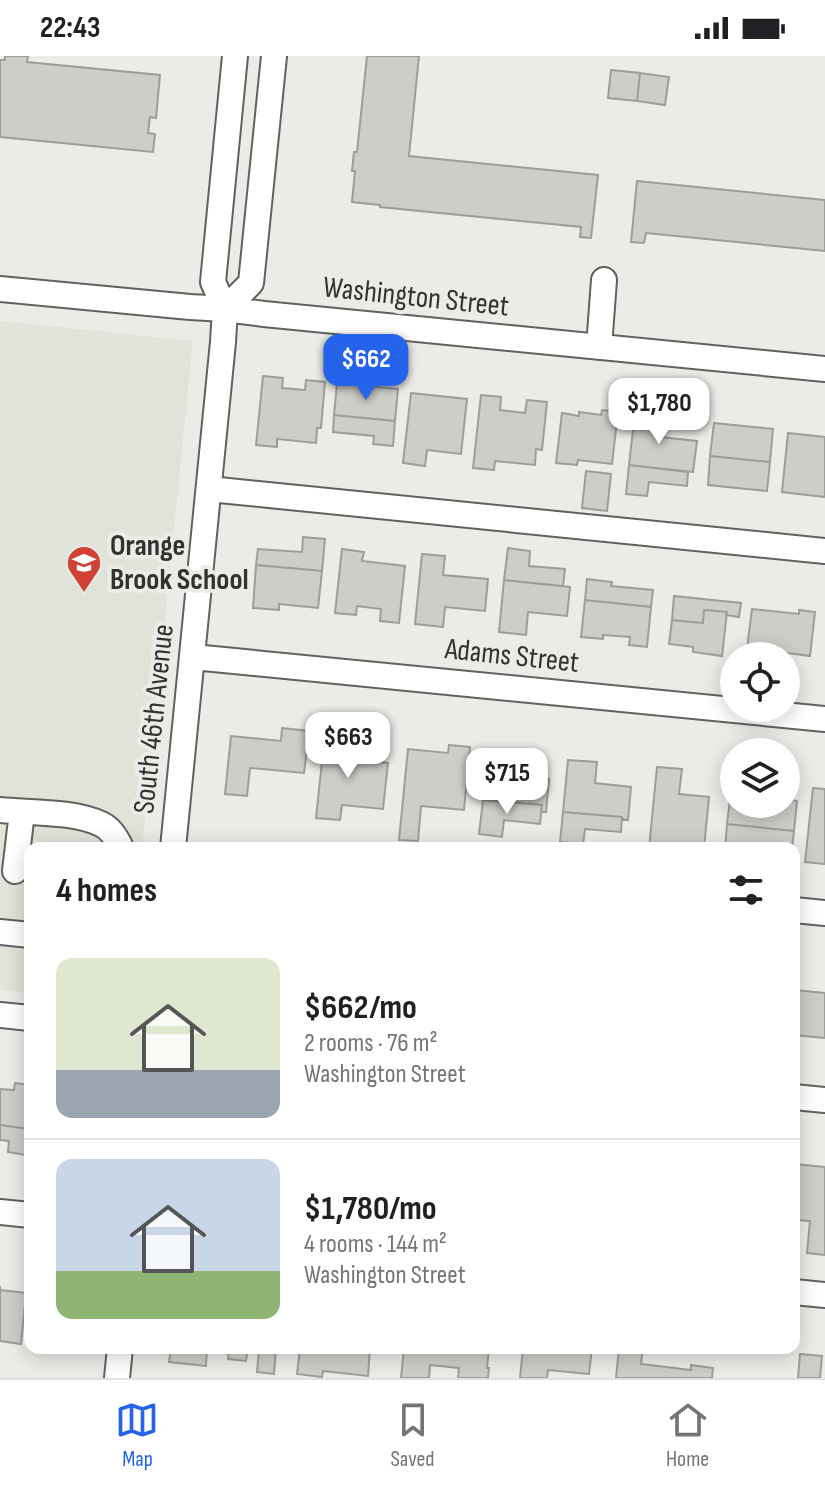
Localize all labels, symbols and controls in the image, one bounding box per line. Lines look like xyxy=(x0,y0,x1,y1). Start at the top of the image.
text: 22:43 xyxy=(40,10,100,46)
street label: Washington Street xyxy=(321,269,511,325)
pin: $662 xyxy=(319,334,413,402)
text: $662 xyxy=(341,344,391,375)
pin: $1,780 xyxy=(594,378,724,446)
text: $1,780 xyxy=(626,388,692,419)
place label: Orange Brook School xyxy=(110,528,249,598)
school or university icon: Orange Brook School xyxy=(65,544,103,594)
street label: South 46th Avenue xyxy=(126,622,182,816)
street label: Adams Street xyxy=(442,631,581,681)
map controls xyxy=(720,642,800,818)
button: locate xyxy=(720,642,800,722)
pin: $663 xyxy=(301,712,395,780)
text: $663 xyxy=(323,722,373,753)
button: layers xyxy=(720,738,800,818)
pin: $715 xyxy=(460,748,554,816)
text: $715 xyxy=(484,758,530,789)
icon: filters xyxy=(724,868,768,912)
text: 4 homes xyxy=(56,870,157,911)
text: $662/mo xyxy=(304,987,417,1028)
icon: home xyxy=(120,990,216,1086)
text: 2 rooms · 76 m² xyxy=(304,1028,438,1059)
text: Washington Street xyxy=(304,1059,466,1090)
text: $1,780/mo xyxy=(304,1188,437,1229)
icon: home xyxy=(120,1191,216,1287)
text: 4 rooms · 144 m² xyxy=(304,1229,447,1260)
text: Washington Street xyxy=(304,1260,466,1291)
tab: Map xyxy=(115,1398,159,1473)
tab: Saved xyxy=(390,1398,435,1473)
tab: Home xyxy=(666,1398,710,1473)

